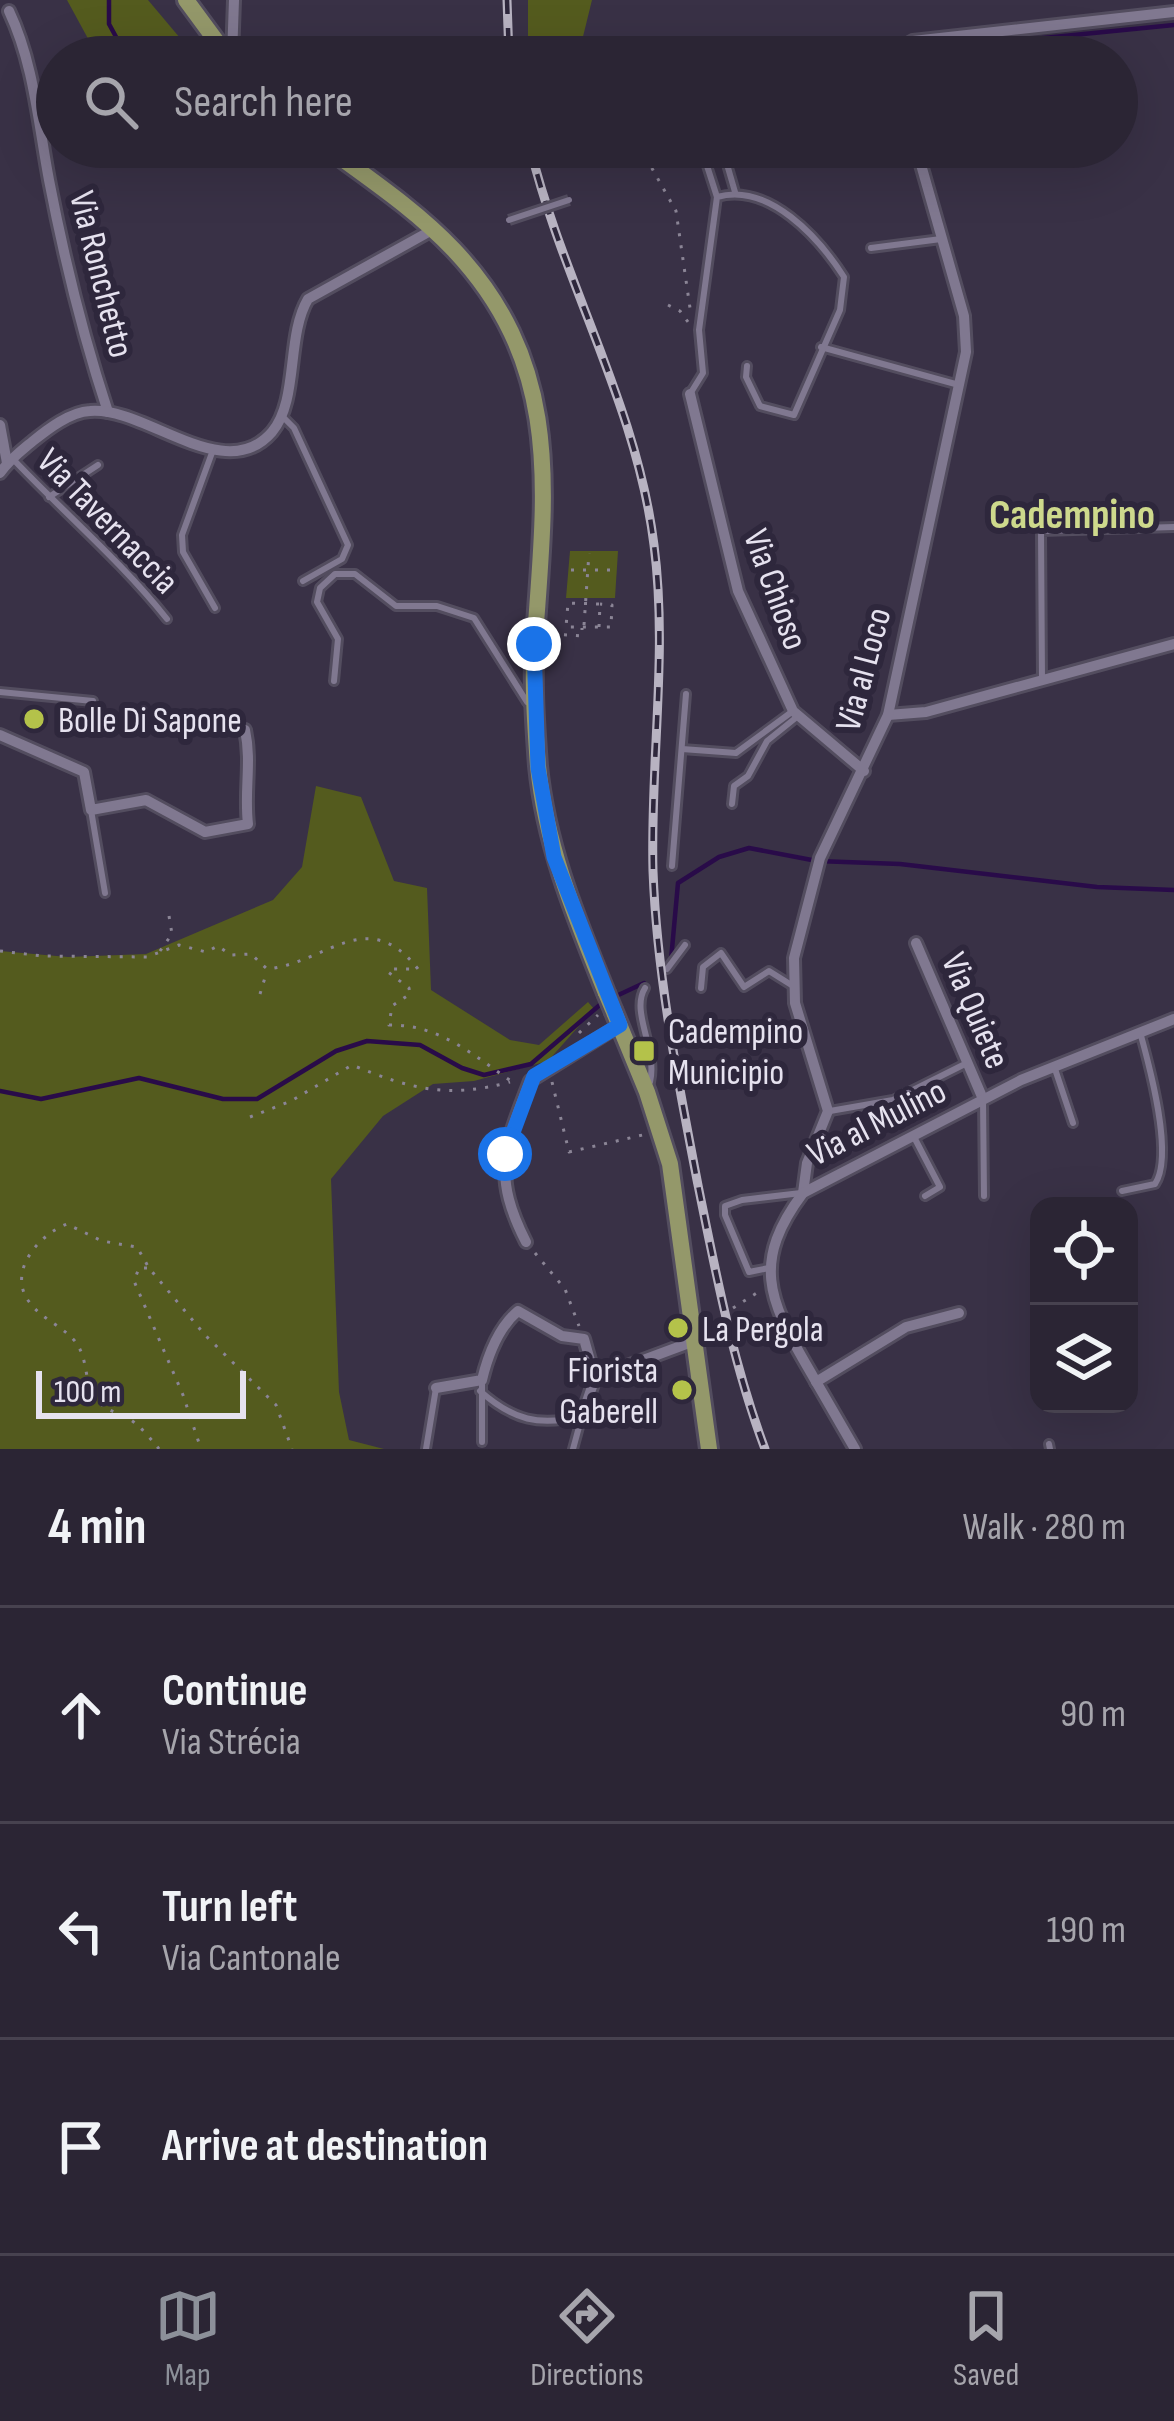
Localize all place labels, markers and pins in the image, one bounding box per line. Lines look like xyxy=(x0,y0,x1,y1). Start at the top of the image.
place label: Bolle Di Sapone xyxy=(58,700,242,743)
marker: Bolle Di Sapone xyxy=(21,706,47,732)
place label: Cadempino Municipio xyxy=(668,1011,803,1095)
marker: Cadempino Municipio xyxy=(631,1038,657,1064)
place label: La Pergola xyxy=(702,1309,824,1352)
marker: La Pergola xyxy=(665,1315,691,1341)
place label: Fiorista Gaberell xyxy=(559,1350,658,1434)
marker: Fiorista Gaberell xyxy=(669,1377,695,1403)

